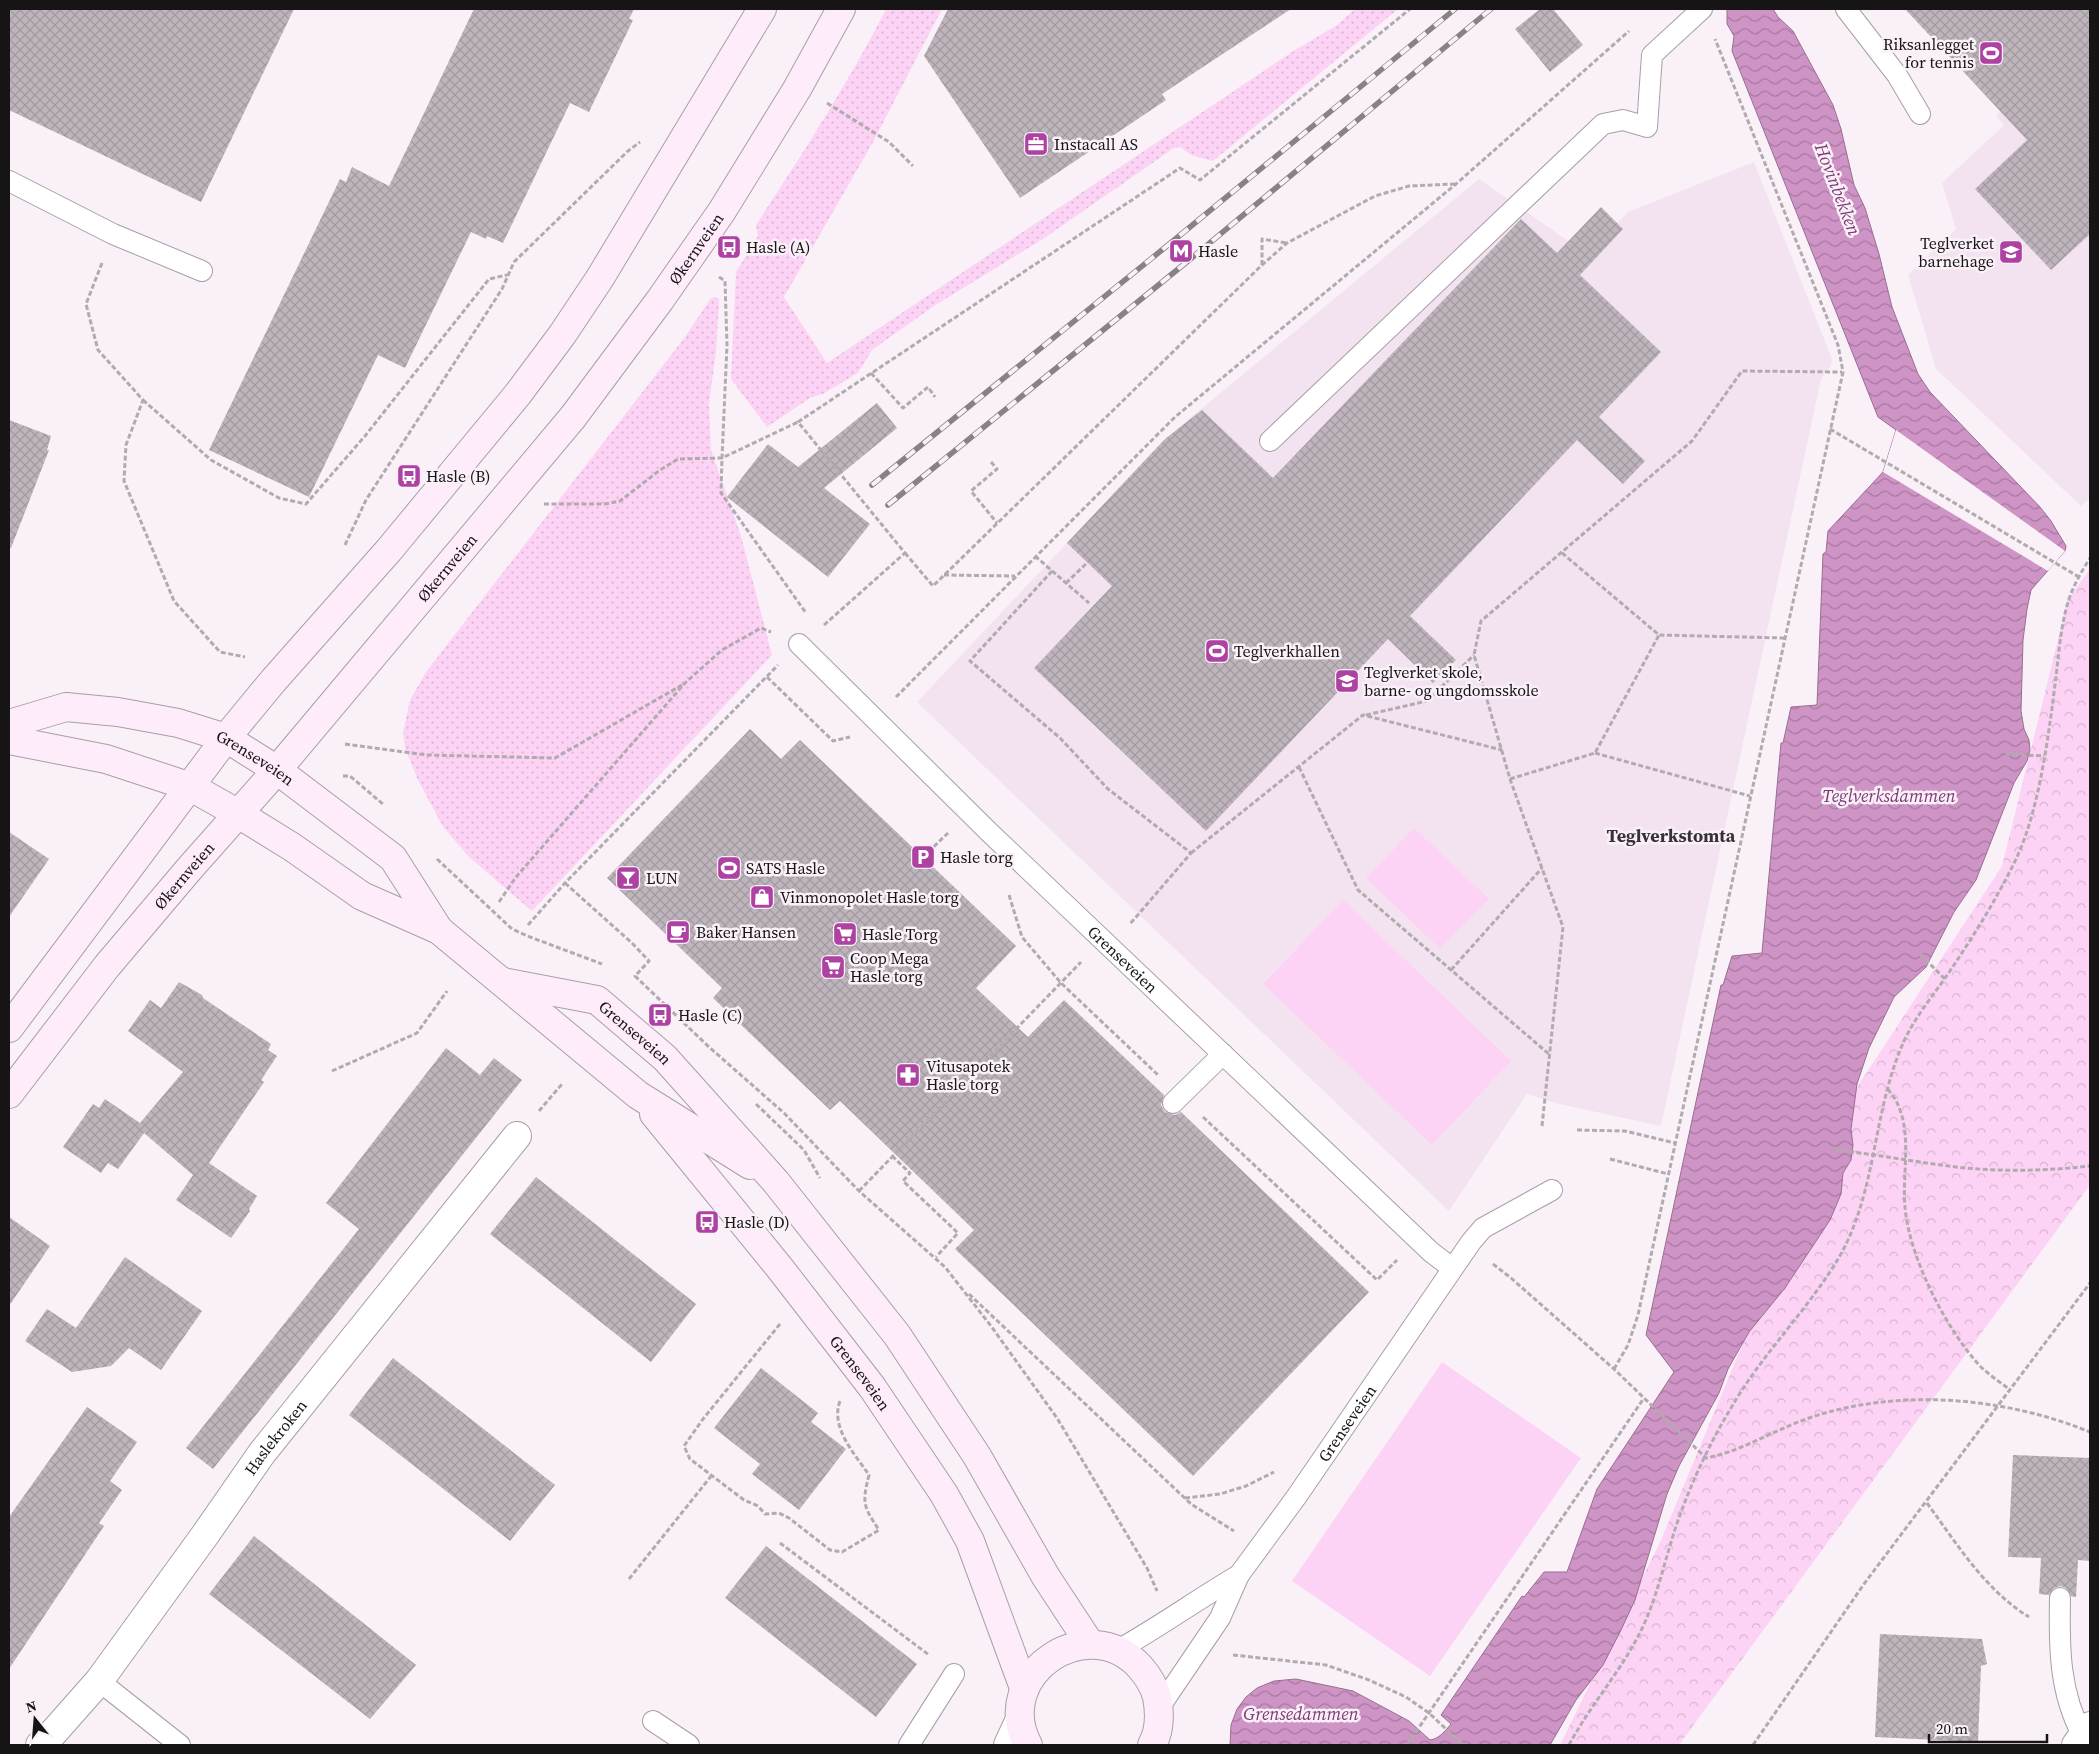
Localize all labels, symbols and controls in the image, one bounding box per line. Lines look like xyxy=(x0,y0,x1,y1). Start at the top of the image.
place label: Riksanlegget for tennis xyxy=(1883,33,1975,73)
sports icon: Riksanlegget for tennis xyxy=(1978,40,2004,66)
office icon: Instacall AS xyxy=(1023,131,1049,157)
place label: Instacall AS xyxy=(1054,133,1138,155)
water label: Hovinbekken xyxy=(1809,138,1867,239)
street label: Økernveien xyxy=(663,208,729,289)
place label: Teglverket barnehage xyxy=(1918,232,1995,272)
bus stop icon: Hasle (A) xyxy=(716,234,742,260)
place label: Hasle (A) xyxy=(746,236,810,258)
metro station icon: Hasle xyxy=(1168,238,1194,264)
school or university icon: Teglverket barnehage xyxy=(1998,239,2024,265)
place label: Hasle xyxy=(1198,240,1238,262)
bus stop icon: Hasle (B) xyxy=(396,463,422,489)
place label: Hasle (B) xyxy=(426,465,490,487)
street label: Økernveien xyxy=(412,529,482,606)
sports icon: Teglverkhallen xyxy=(1204,638,1230,664)
place label: Teglverkhallen xyxy=(1234,640,1340,662)
place label: Teglverket skole, barne- og ungdomsskole xyxy=(1364,661,1539,701)
school or university icon: Teglverket skole, barne- og ungdomsskole xyxy=(1334,668,1360,694)
street label: Grenseveien xyxy=(214,725,299,791)
water label: Teglverksdammen xyxy=(1822,783,1956,808)
district label: Teglverkstomta xyxy=(1607,823,1736,848)
street label: Økernveien xyxy=(149,837,219,914)
parking icon: Hasle torg xyxy=(910,844,936,870)
place label: Hasle torg xyxy=(940,846,1013,868)
sports icon: SATS Hasle xyxy=(716,855,742,881)
place label: SATS Hasle xyxy=(746,857,825,879)
bar icon: LUN xyxy=(615,865,641,891)
place label: LUN xyxy=(646,867,678,889)
shop icon: Vinmonopolet Hasle torg xyxy=(749,884,775,910)
place label: Vinmonopolet Hasle torg xyxy=(780,886,959,908)
cafe icon: Baker Hansen xyxy=(665,919,691,945)
place label: Baker Hansen xyxy=(696,921,796,943)
supermarket icon: Hasle Torg xyxy=(832,921,858,947)
street label: Grenseveien xyxy=(1083,921,1163,998)
place label: Hasle Torg xyxy=(862,923,938,945)
place label: Coop Mega Hasle torg xyxy=(850,947,930,987)
supermarket icon: Coop Mega Hasle torg xyxy=(820,954,846,980)
street label: Grenseveien xyxy=(594,995,677,1070)
bus stop icon: Hasle (C) xyxy=(647,1002,673,1028)
place label: Hasle (C) xyxy=(678,1004,743,1026)
place label: Vitusapotek Hasle torg xyxy=(926,1055,1011,1095)
pharmacy icon: Vitusapotek Hasle torg xyxy=(895,1062,921,1088)
bus stop icon: Hasle (D) xyxy=(694,1209,720,1235)
place label: Hasle (D) xyxy=(724,1211,790,1233)
street label: Grenseveien xyxy=(825,1331,896,1415)
street label: Grenseveien xyxy=(1313,1380,1381,1466)
street label: Haslekroken xyxy=(239,1395,312,1479)
north arrow xyxy=(10,1694,60,1744)
text: N xyxy=(23,1696,39,1718)
water label: Grensedammen xyxy=(1243,1701,1359,1726)
scale bar xyxy=(1929,1712,2046,1744)
text: 20 m xyxy=(1936,1718,1968,1739)

